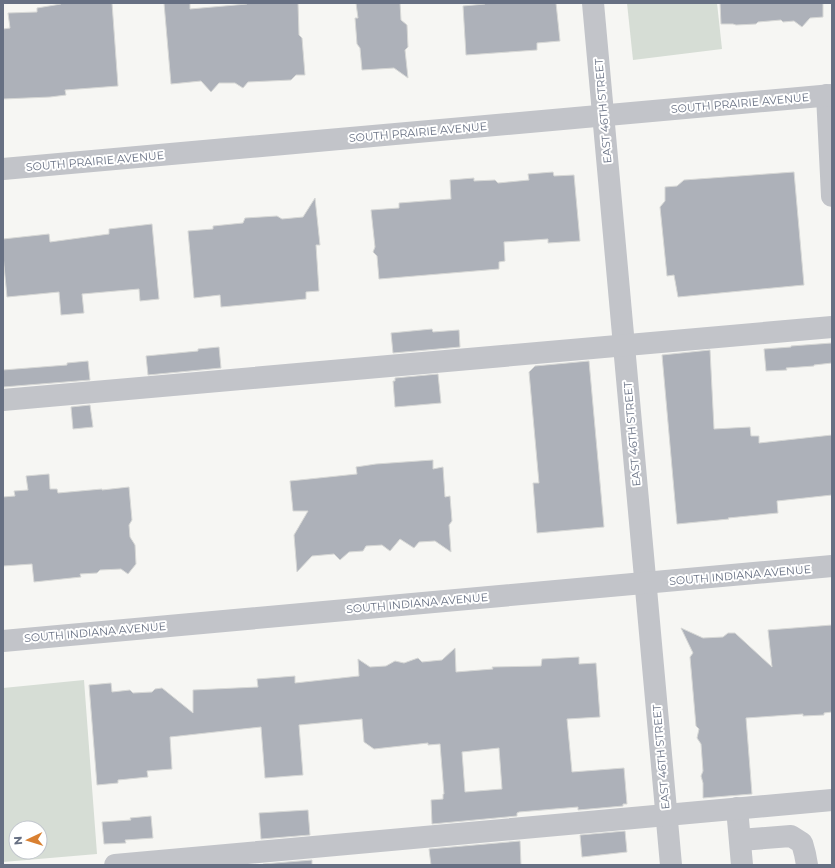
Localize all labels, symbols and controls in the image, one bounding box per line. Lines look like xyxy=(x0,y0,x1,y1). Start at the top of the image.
street label: EAST 46TH STREET xyxy=(591,57,615,164)
street label: SOUTH PRAIRIE AVENUE xyxy=(670,90,810,116)
street label: SOUTH PRAIRIE AVENUE xyxy=(348,119,488,145)
street label: SOUTH PRAIRIE AVENUE xyxy=(25,148,165,174)
street label: EAST 46TH STREET xyxy=(620,380,644,487)
street label: SOUTH INDIANA AVENUE xyxy=(668,562,812,588)
street label: SOUTH INDIANA AVENUE xyxy=(345,590,489,616)
street label: SOUTH INDIANA AVENUE xyxy=(23,619,167,645)
street label: EAST 46TH STREET xyxy=(649,703,673,810)
north arrow xyxy=(8,820,48,860)
text: N xyxy=(11,836,25,846)

